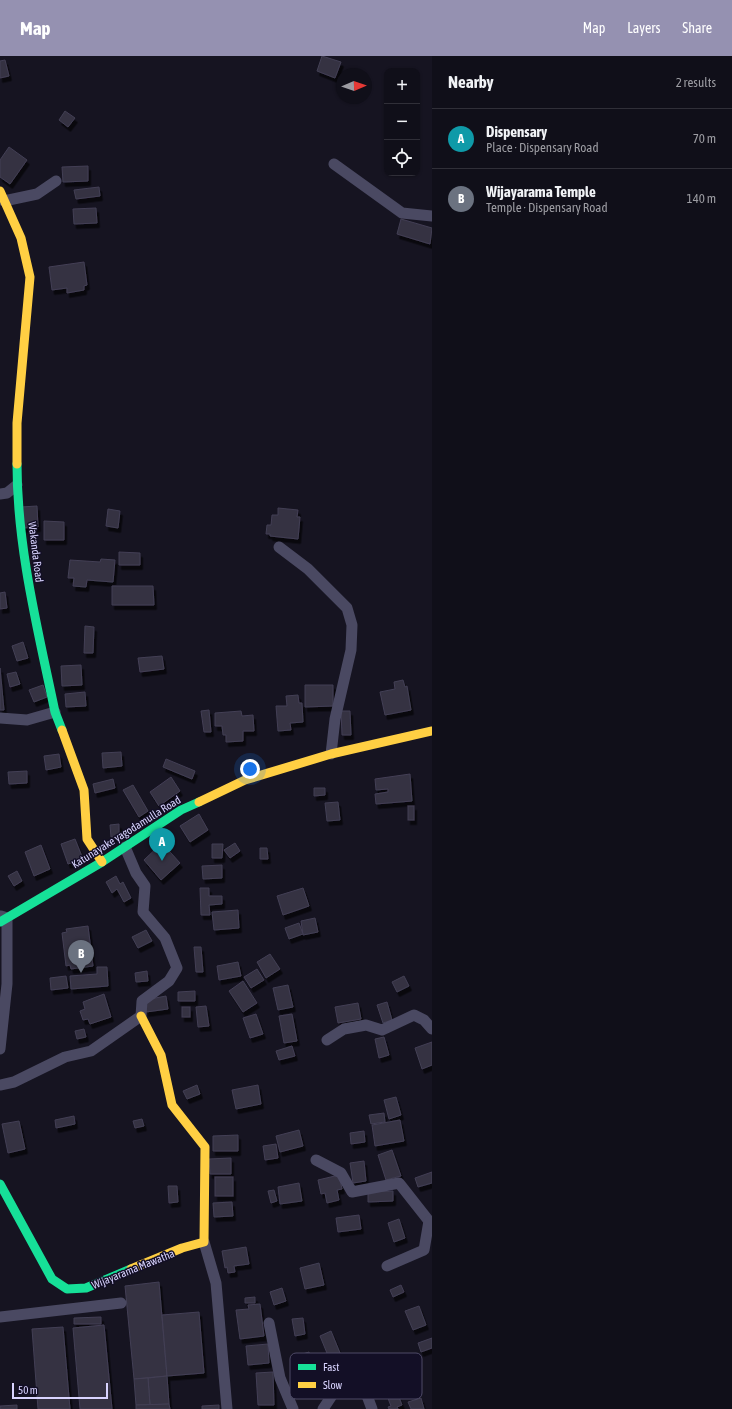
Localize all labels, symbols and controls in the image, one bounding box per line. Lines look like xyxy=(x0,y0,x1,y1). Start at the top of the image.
text: Map xyxy=(20,17,51,39)
text: Map xyxy=(583,20,605,36)
text: Layers xyxy=(627,20,660,36)
text: Share xyxy=(682,20,712,36)
north arrow xyxy=(336,68,372,104)
map controls xyxy=(384,68,420,176)
button: + xyxy=(384,68,420,104)
text: Nearby xyxy=(448,72,494,92)
text: 2 results xyxy=(676,75,716,90)
button: − xyxy=(384,104,420,140)
text: Dispensary xyxy=(486,123,547,140)
text: A xyxy=(458,131,464,146)
text: 70 m xyxy=(693,131,716,146)
button: locate xyxy=(384,140,420,176)
text: Place · Dispensary Road xyxy=(486,140,599,155)
text: Wijayarama Temple xyxy=(486,183,596,200)
text: B xyxy=(458,191,464,206)
text: 140 m xyxy=(687,191,716,206)
text: Temple · Dispensary Road xyxy=(486,200,608,215)
street label: Wakanda Road xyxy=(26,521,46,583)
your location xyxy=(240,759,260,779)
street label: Katunayake yagodamulla Road xyxy=(69,793,183,871)
pin: A xyxy=(149,828,175,861)
pin: B xyxy=(68,940,94,973)
street label: Wijayarama Mawatha xyxy=(90,1247,176,1291)
legend xyxy=(290,1353,422,1399)
text: Fast xyxy=(323,1361,339,1373)
text: Slow xyxy=(323,1379,342,1391)
scale bar xyxy=(12,1381,108,1400)
text: 50 m xyxy=(18,1384,38,1396)

